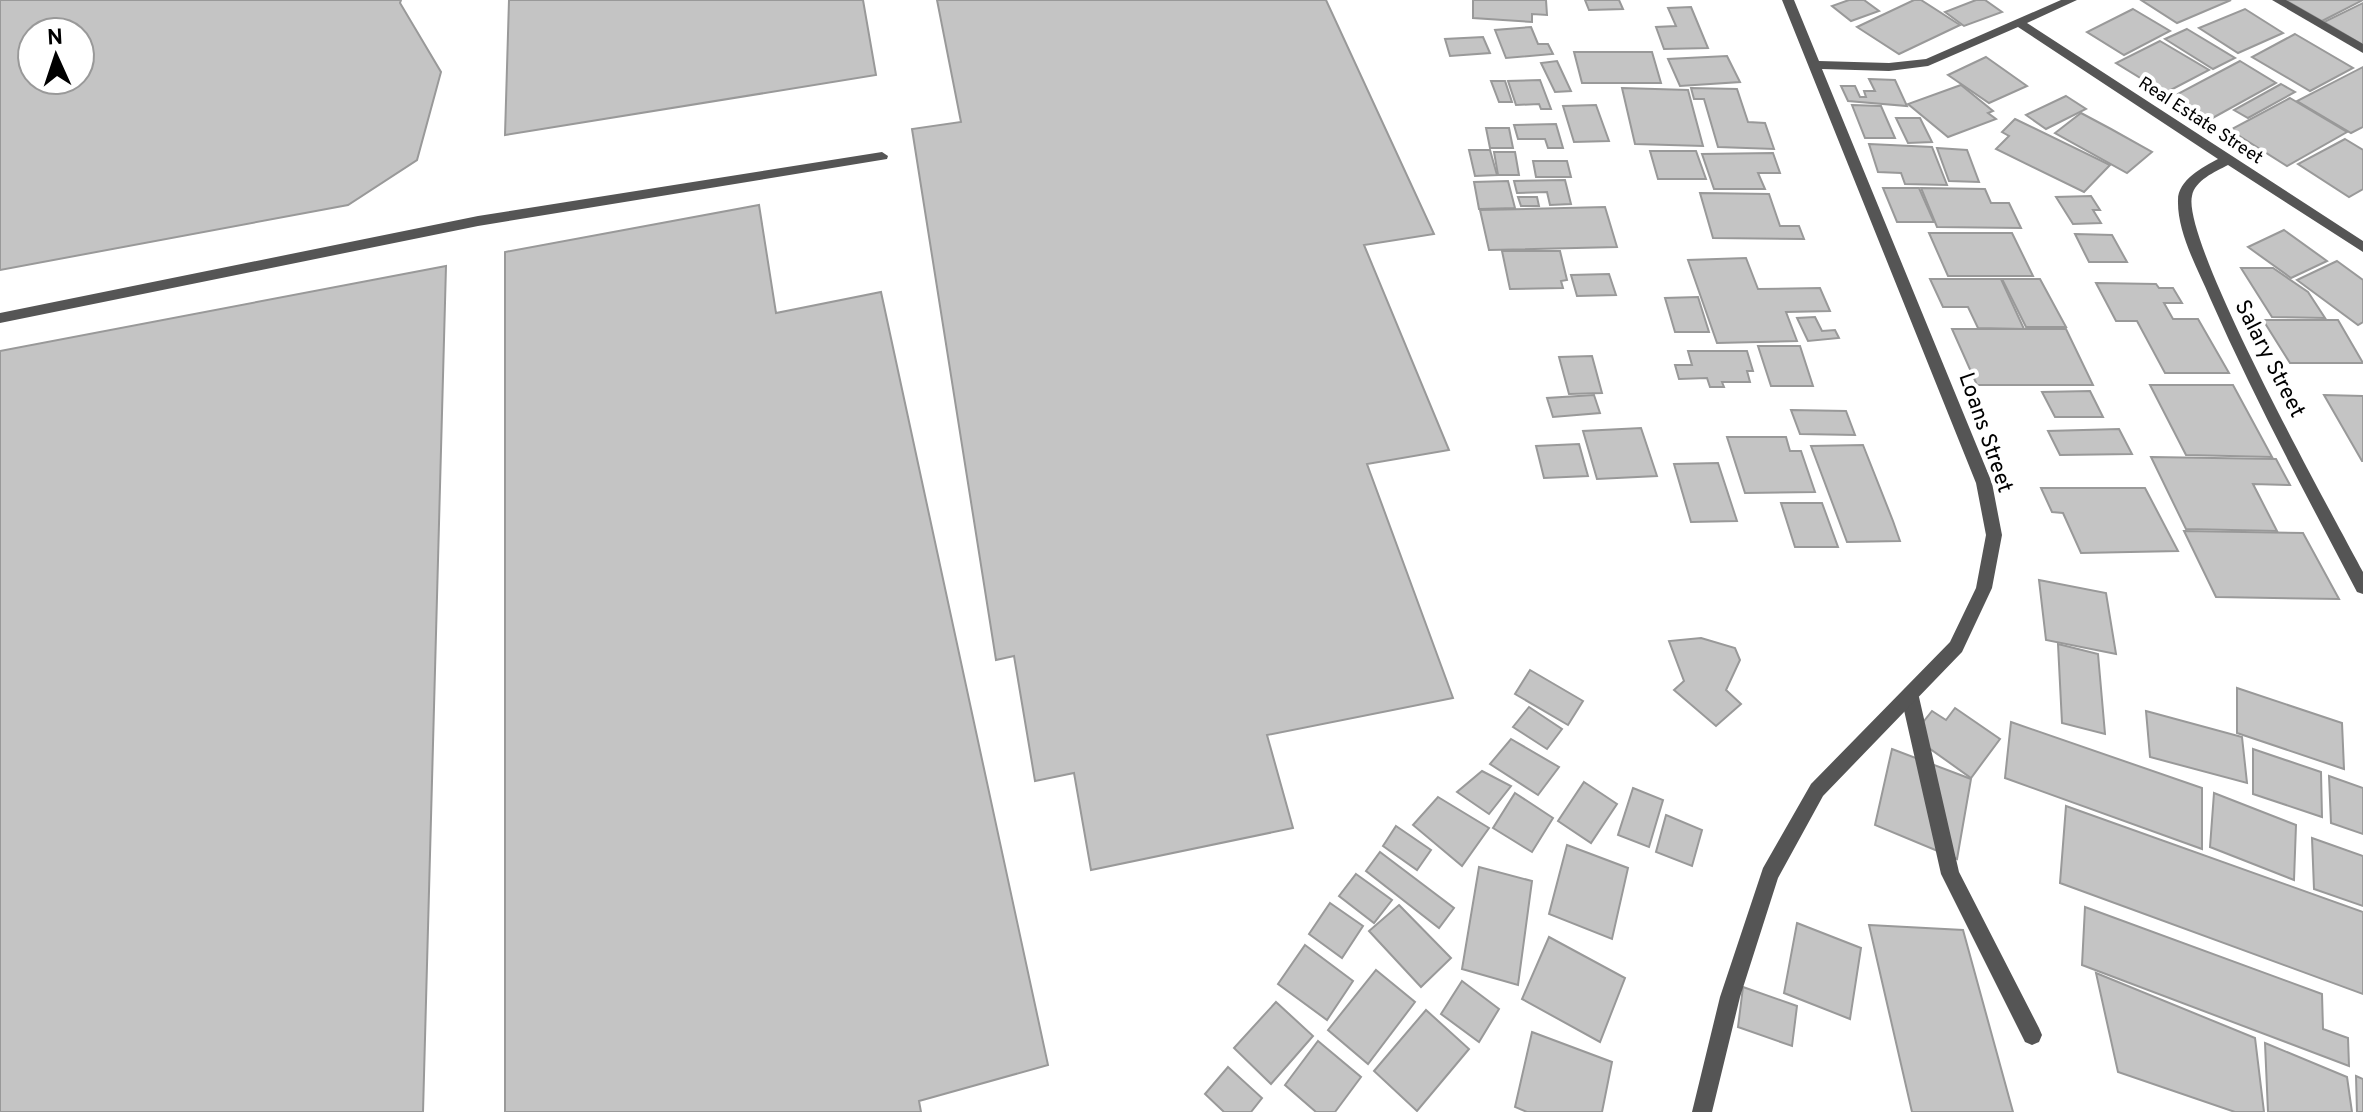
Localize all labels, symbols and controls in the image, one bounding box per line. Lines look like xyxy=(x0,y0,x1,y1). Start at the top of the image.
north arrow xyxy=(16,16,96,96)
text: N xyxy=(46,25,64,52)
street label: Real Estate Street xyxy=(2133,72,2267,170)
street label: Salary Street xyxy=(2228,296,2310,423)
street label: Loans Street xyxy=(1951,369,2018,496)

